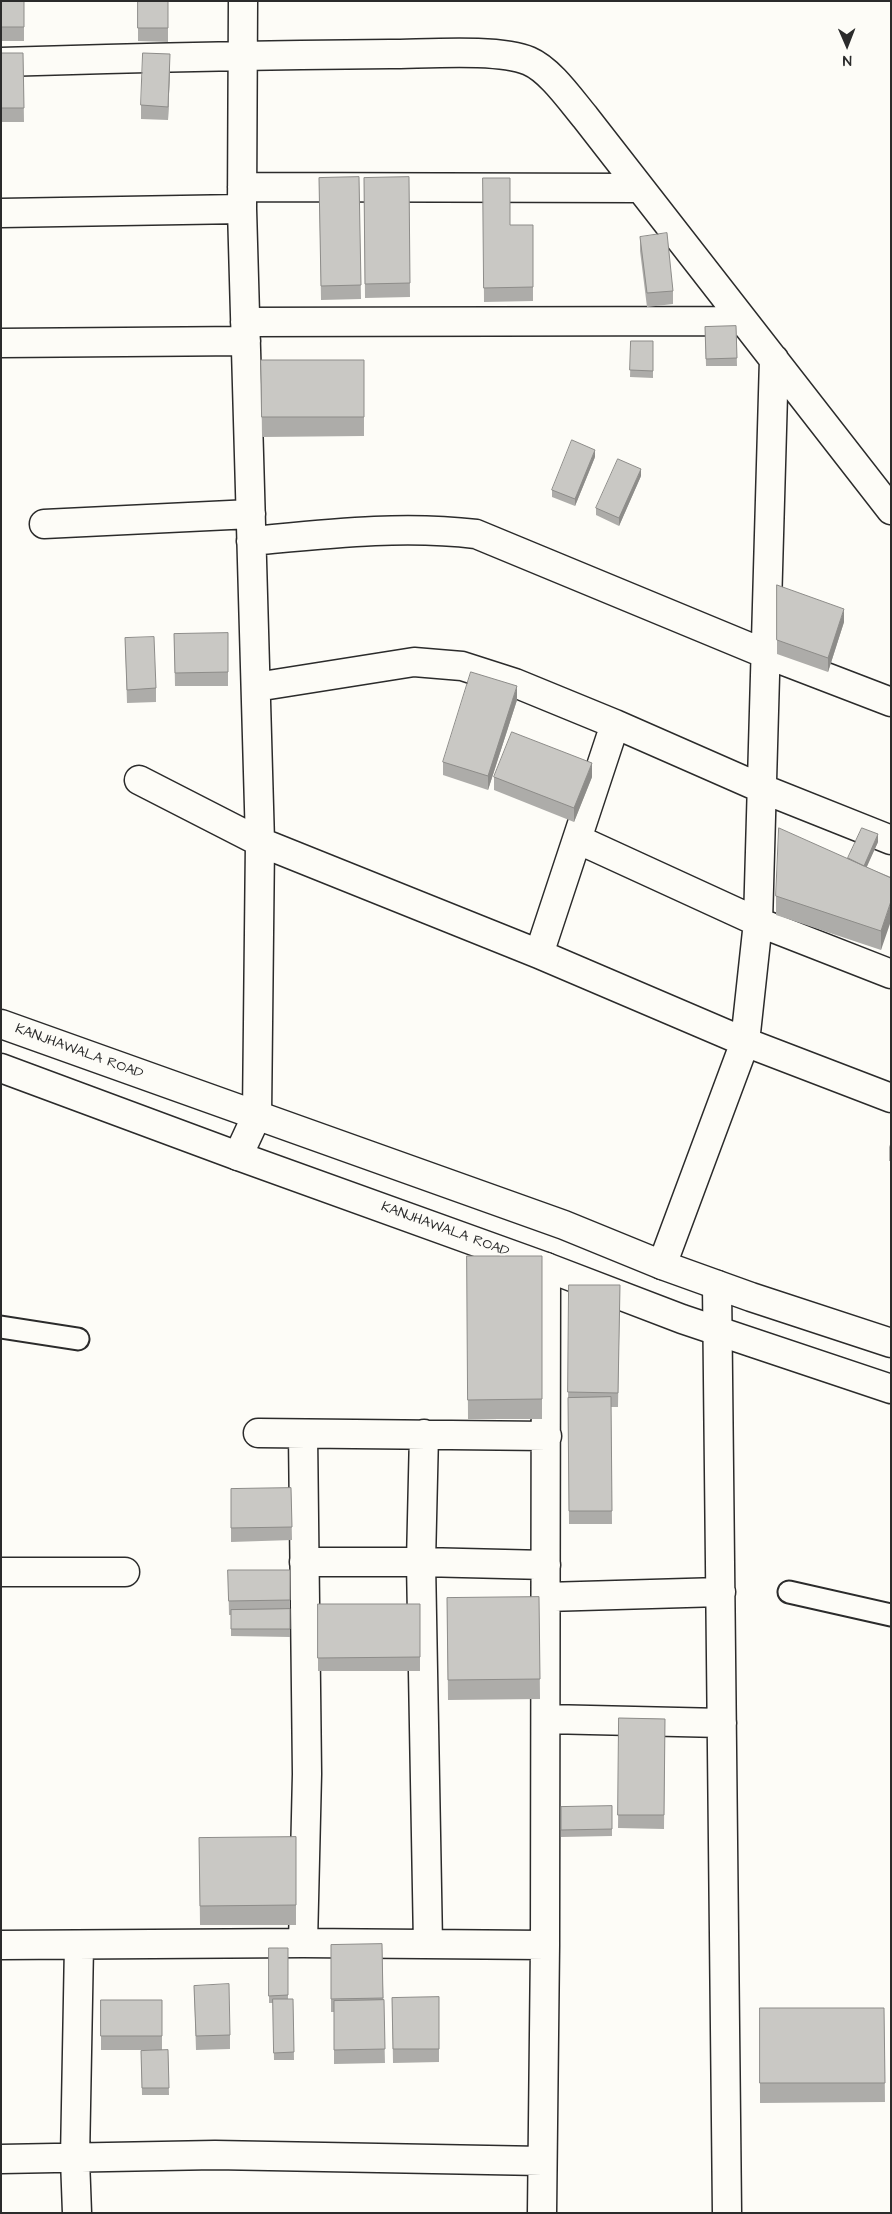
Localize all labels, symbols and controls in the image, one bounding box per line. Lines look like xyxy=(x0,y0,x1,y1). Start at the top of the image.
north arrow xyxy=(822,20,872,70)
text: N xyxy=(843,50,852,70)
street label: KANJHAWALA ROAD xyxy=(13,1021,145,1083)
street label: KANJHAWALA ROAD xyxy=(379,1199,511,1261)

